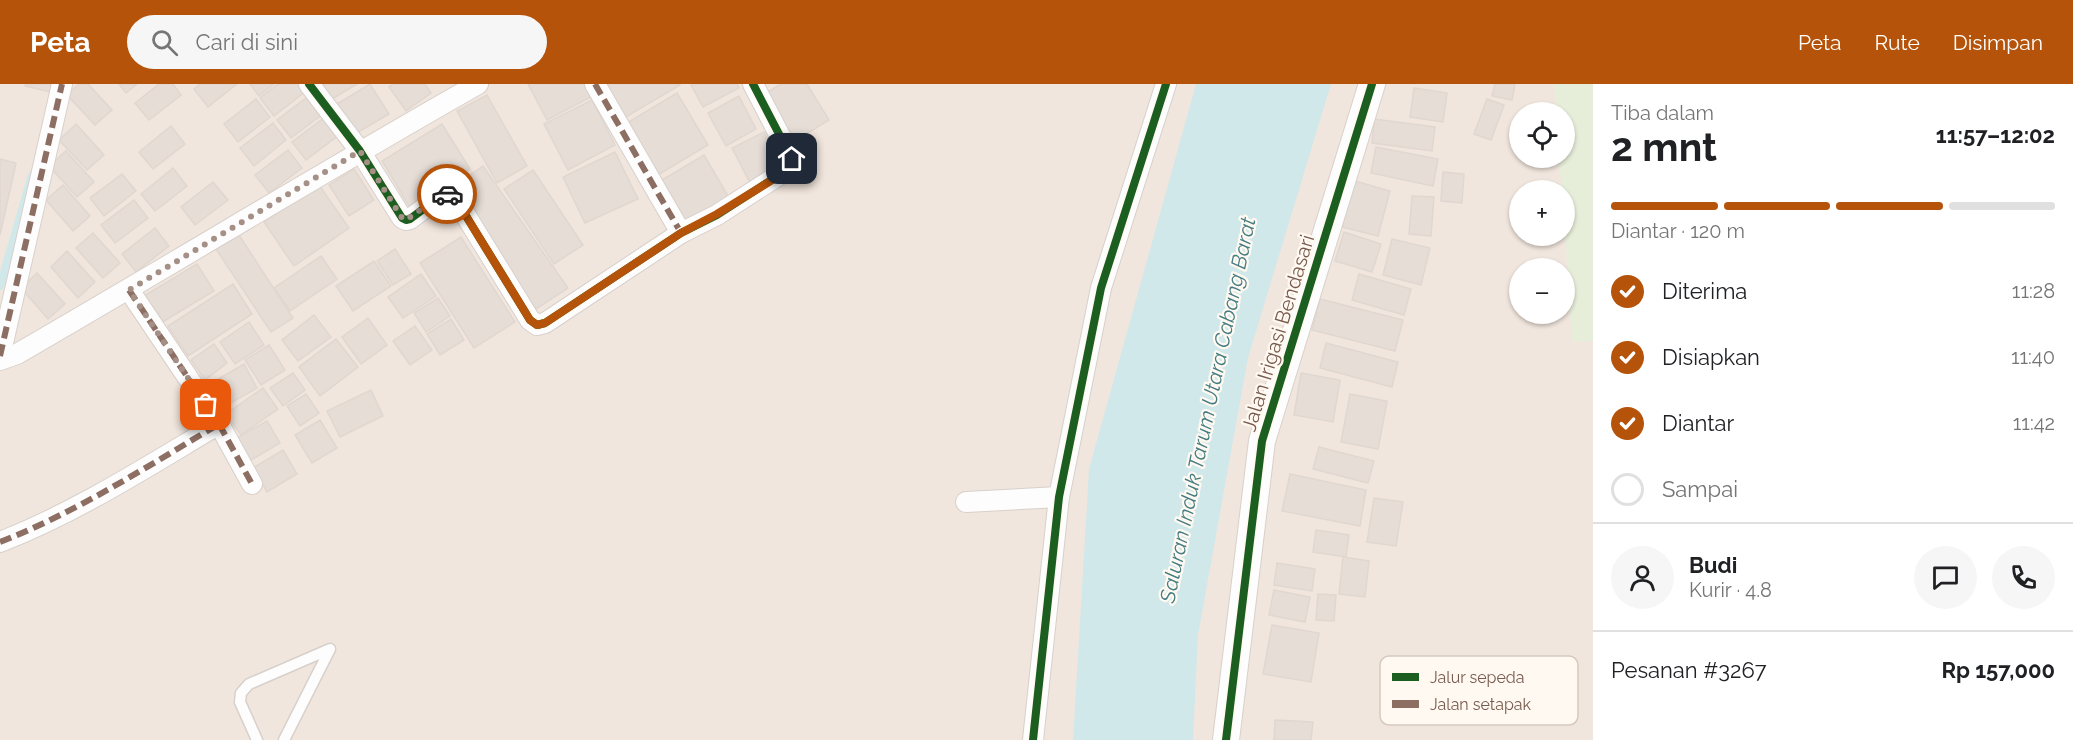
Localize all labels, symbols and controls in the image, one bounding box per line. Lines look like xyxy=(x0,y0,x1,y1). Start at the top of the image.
search box xyxy=(127,15,547,69)
text: Peta xyxy=(30,26,91,59)
icon: search xyxy=(148,26,181,59)
text: Cari di sini xyxy=(196,29,298,55)
text: Peta xyxy=(1798,30,1842,55)
text: Rute xyxy=(1875,30,1920,55)
text: Disimpan xyxy=(1953,30,2043,55)
text: Tiba dalam xyxy=(1611,101,1714,125)
map controls xyxy=(1509,102,1575,324)
button: locate xyxy=(1509,102,1575,168)
text: 11:57–12:02 xyxy=(1936,122,2055,148)
text: 2 mnt xyxy=(1611,124,1717,170)
pin xyxy=(766,133,817,184)
icon: home xyxy=(775,142,808,175)
courier xyxy=(417,164,477,224)
icon: car xyxy=(431,178,464,211)
button: + xyxy=(1509,180,1575,246)
water label: Saluran Induk Tarum Utara Cabang Barat xyxy=(1154,215,1261,606)
text: Diantar · 120 m xyxy=(1611,219,1745,243)
street label: Jalan Irigasi Bendasari xyxy=(1237,232,1319,434)
button: − xyxy=(1509,258,1575,324)
icon: check xyxy=(1611,275,1644,308)
text: Diterima xyxy=(1662,278,1747,304)
text: 11:28 xyxy=(2012,279,2055,303)
icon: check xyxy=(1611,341,1644,374)
text: Disiapkan xyxy=(1662,344,1760,370)
text: 11:40 xyxy=(2011,345,2055,369)
pin xyxy=(180,379,231,430)
icon: bag xyxy=(189,388,222,421)
icon: check xyxy=(1611,407,1644,440)
text: Diantar xyxy=(1662,410,1734,436)
text: 11:42 xyxy=(2013,411,2055,435)
text: Sampai xyxy=(1662,476,1738,502)
button: person xyxy=(1611,546,1674,609)
button: chat xyxy=(1914,546,1977,609)
button: phone xyxy=(1992,546,2055,609)
text: Budi xyxy=(1689,552,1737,578)
text: Kurir · 4.8 xyxy=(1689,578,1772,602)
legend xyxy=(1380,656,1578,725)
text: Pesanan #3267 xyxy=(1611,657,1766,683)
text: Rp 157,000 xyxy=(1941,657,2055,683)
text: Jalur sepeda xyxy=(1430,668,1525,687)
text: Jalan setapak xyxy=(1430,695,1531,714)

